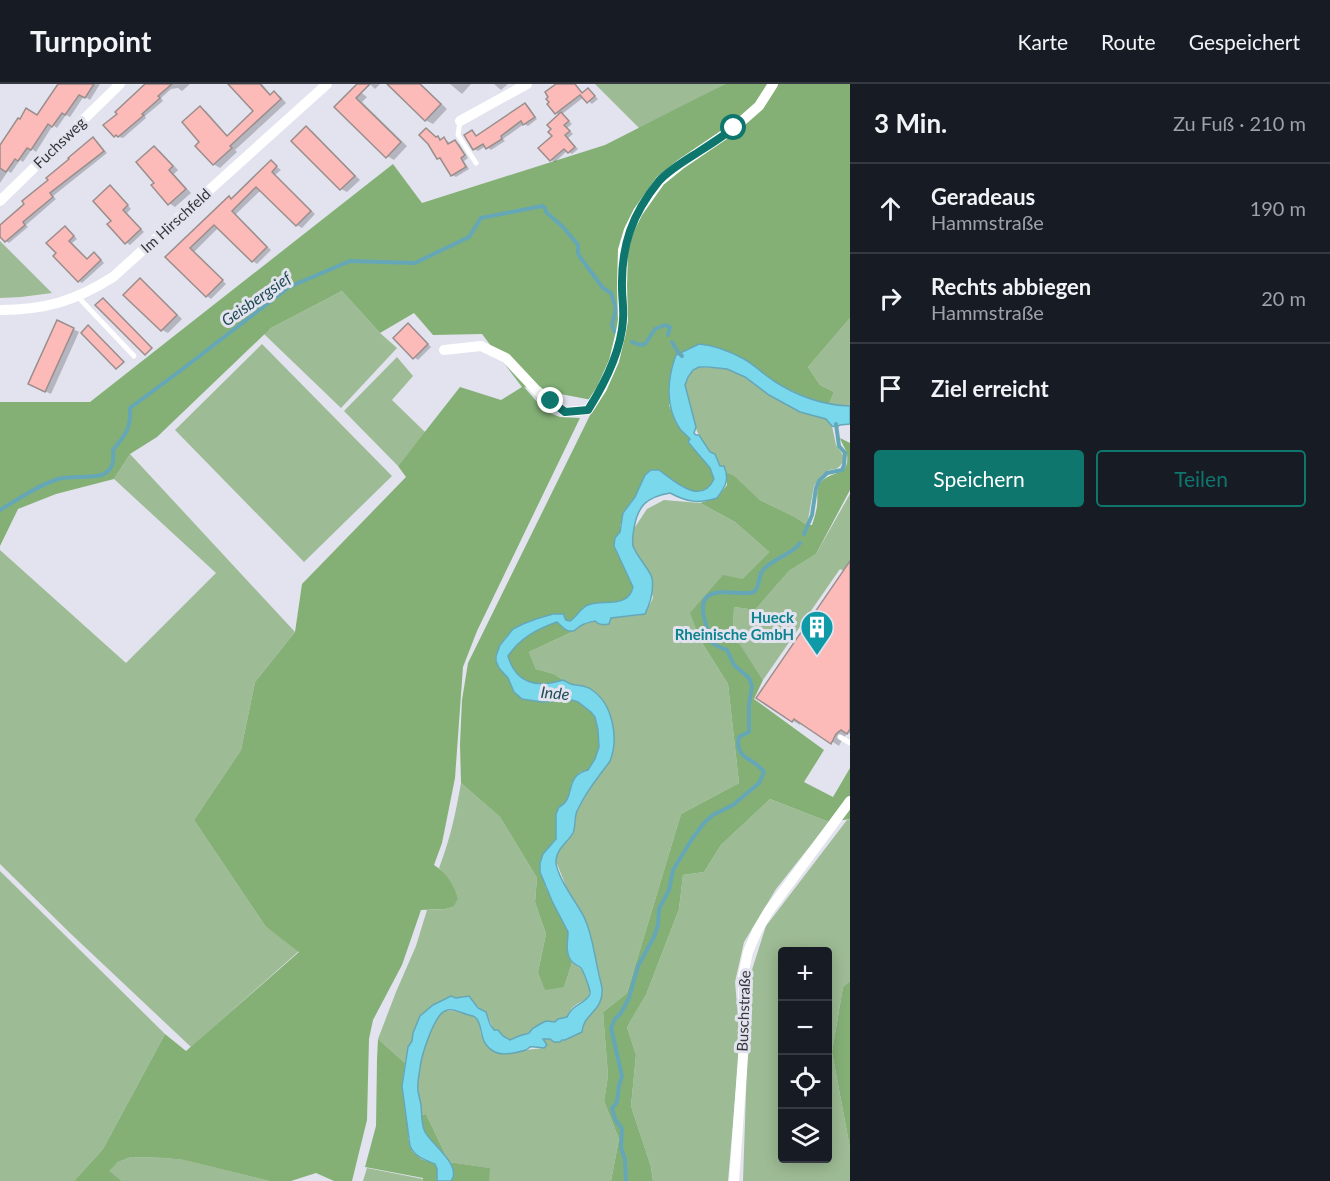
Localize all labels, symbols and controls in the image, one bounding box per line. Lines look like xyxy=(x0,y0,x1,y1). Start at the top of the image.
text: Turnpoint xyxy=(30,24,151,58)
text: Karte xyxy=(1018,29,1068,54)
text: Route xyxy=(1101,29,1156,54)
text: Gespeichert xyxy=(1189,29,1300,54)
text: 3 Min. xyxy=(874,107,947,139)
text: Zu Fuß · 210 m xyxy=(1173,111,1306,135)
street label: Fuchsweg xyxy=(29,113,89,172)
route start xyxy=(720,114,746,140)
text: Geradeaus xyxy=(931,183,1035,210)
street label: Im Hirschfeld xyxy=(137,184,214,256)
icon: ahead xyxy=(874,192,907,225)
text: 190 m xyxy=(1250,196,1306,220)
text: Hammstraße xyxy=(931,210,1044,234)
water label: Geisbergsief xyxy=(217,267,295,329)
text: Rechts abbiegen xyxy=(931,273,1091,300)
icon: right xyxy=(874,282,907,315)
text: 20 m xyxy=(1261,286,1306,310)
text: Hammstraße xyxy=(931,300,1044,324)
icon: arrive xyxy=(874,372,907,405)
text: Ziel erreicht xyxy=(931,375,1049,402)
route end xyxy=(537,387,563,413)
button: Speichern xyxy=(874,450,1084,507)
button: Teilen xyxy=(1096,450,1306,507)
place label: Hueck Rheinische GmbH xyxy=(675,608,795,643)
building icon: Hueck Rheinische GmbH xyxy=(799,609,835,656)
water label: Inde xyxy=(540,682,571,703)
map controls xyxy=(778,947,832,1163)
button: + xyxy=(778,947,832,1001)
street label: Buschstraße xyxy=(733,970,753,1052)
button: − xyxy=(778,1001,832,1055)
button: locate xyxy=(778,1055,832,1109)
button: layers xyxy=(778,1109,832,1163)

